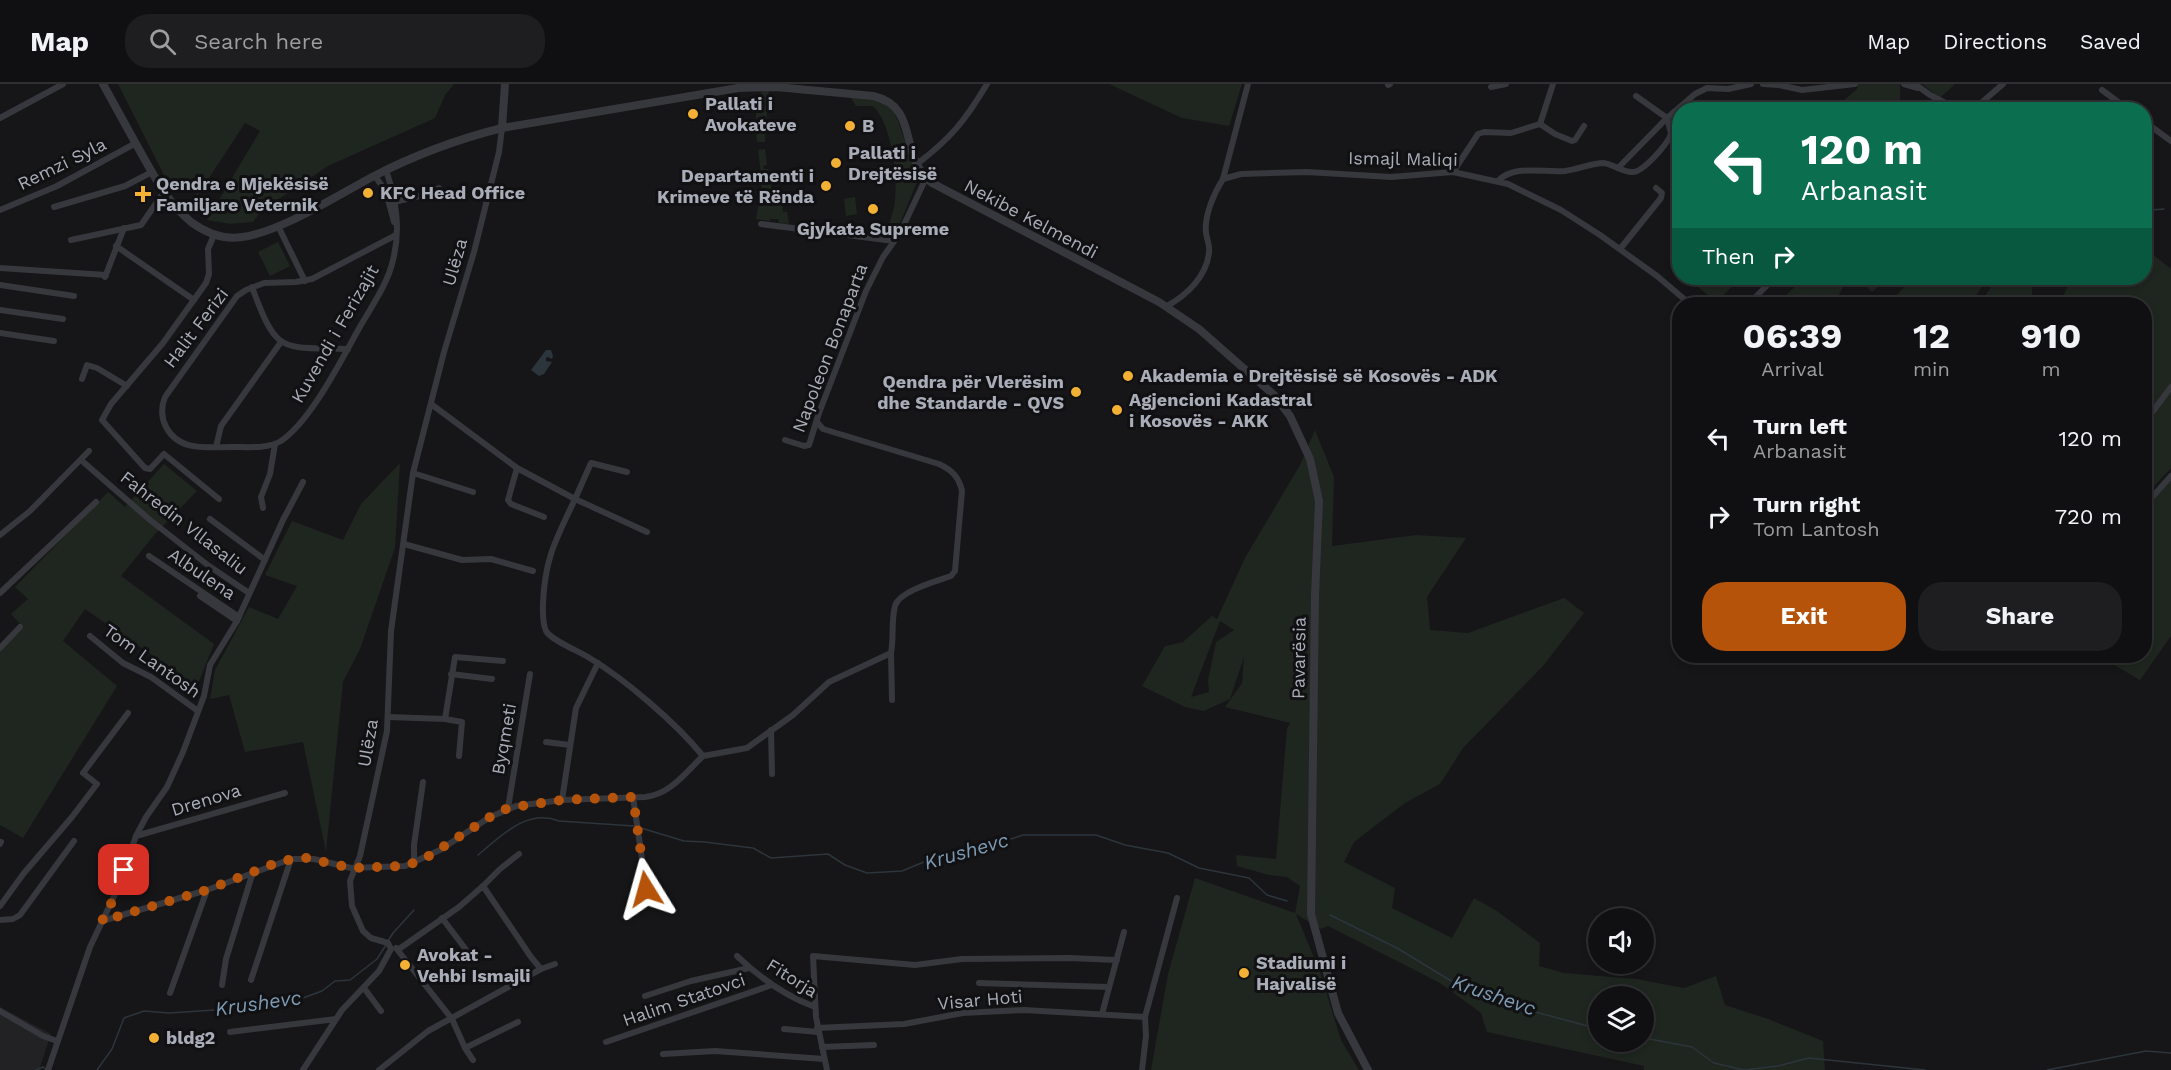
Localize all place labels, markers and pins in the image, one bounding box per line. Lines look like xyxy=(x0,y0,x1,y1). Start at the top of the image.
place label: Pallati i Avokateve xyxy=(705,93,797,135)
marker: Pallati i Avokateve xyxy=(686,107,700,121)
place label: B xyxy=(862,115,874,136)
marker: B xyxy=(843,119,857,133)
place label: Pallati i Drejtësisë xyxy=(848,142,937,184)
marker: Pallati i Drejtësisë xyxy=(829,156,843,170)
place label: Departamenti i Krimeve të Rënda xyxy=(657,165,815,207)
place label: Qendra e Mjekësisë Familjare Veternik xyxy=(156,173,329,215)
marker: Departamenti i Krimeve të Rënda xyxy=(819,179,833,193)
place label: KFC Head Office xyxy=(380,182,525,203)
marker: Qendra e Mjekësisë Familjare Veternik xyxy=(134,185,152,203)
marker: KFC Head Office xyxy=(361,186,375,200)
marker: Gjykata Supreme xyxy=(866,202,880,216)
place label: Gjykata Supreme xyxy=(797,218,949,239)
place label: Akademia e Drejtësisë së Kosovës - ADK xyxy=(1140,365,1498,386)
marker: Akademia e Drejtësisë së Kosovës - ADK xyxy=(1121,369,1135,383)
place label: Qendra për Vlerësim dhe Standarde - QVS xyxy=(877,371,1064,413)
marker: Qendra për Vlerësim dhe Standarde - QVS xyxy=(1069,385,1083,399)
place label: Agjencioni Kadastral i Kosovës - AKK xyxy=(1129,389,1312,431)
marker: Agjencioni Kadastral i Kosovës - AKK xyxy=(1110,403,1124,417)
pin xyxy=(98,844,149,895)
place label: Avokat - Vehbi Ismajli xyxy=(417,944,530,986)
place label: Stadiumi i Hajvalisë xyxy=(1256,952,1346,994)
marker: Avokat - Vehbi Ismajli xyxy=(398,958,412,972)
marker: Stadiumi i Hajvalisë xyxy=(1237,966,1251,980)
place label: bldg2 xyxy=(166,1027,215,1048)
marker: bldg2 xyxy=(147,1031,161,1045)

